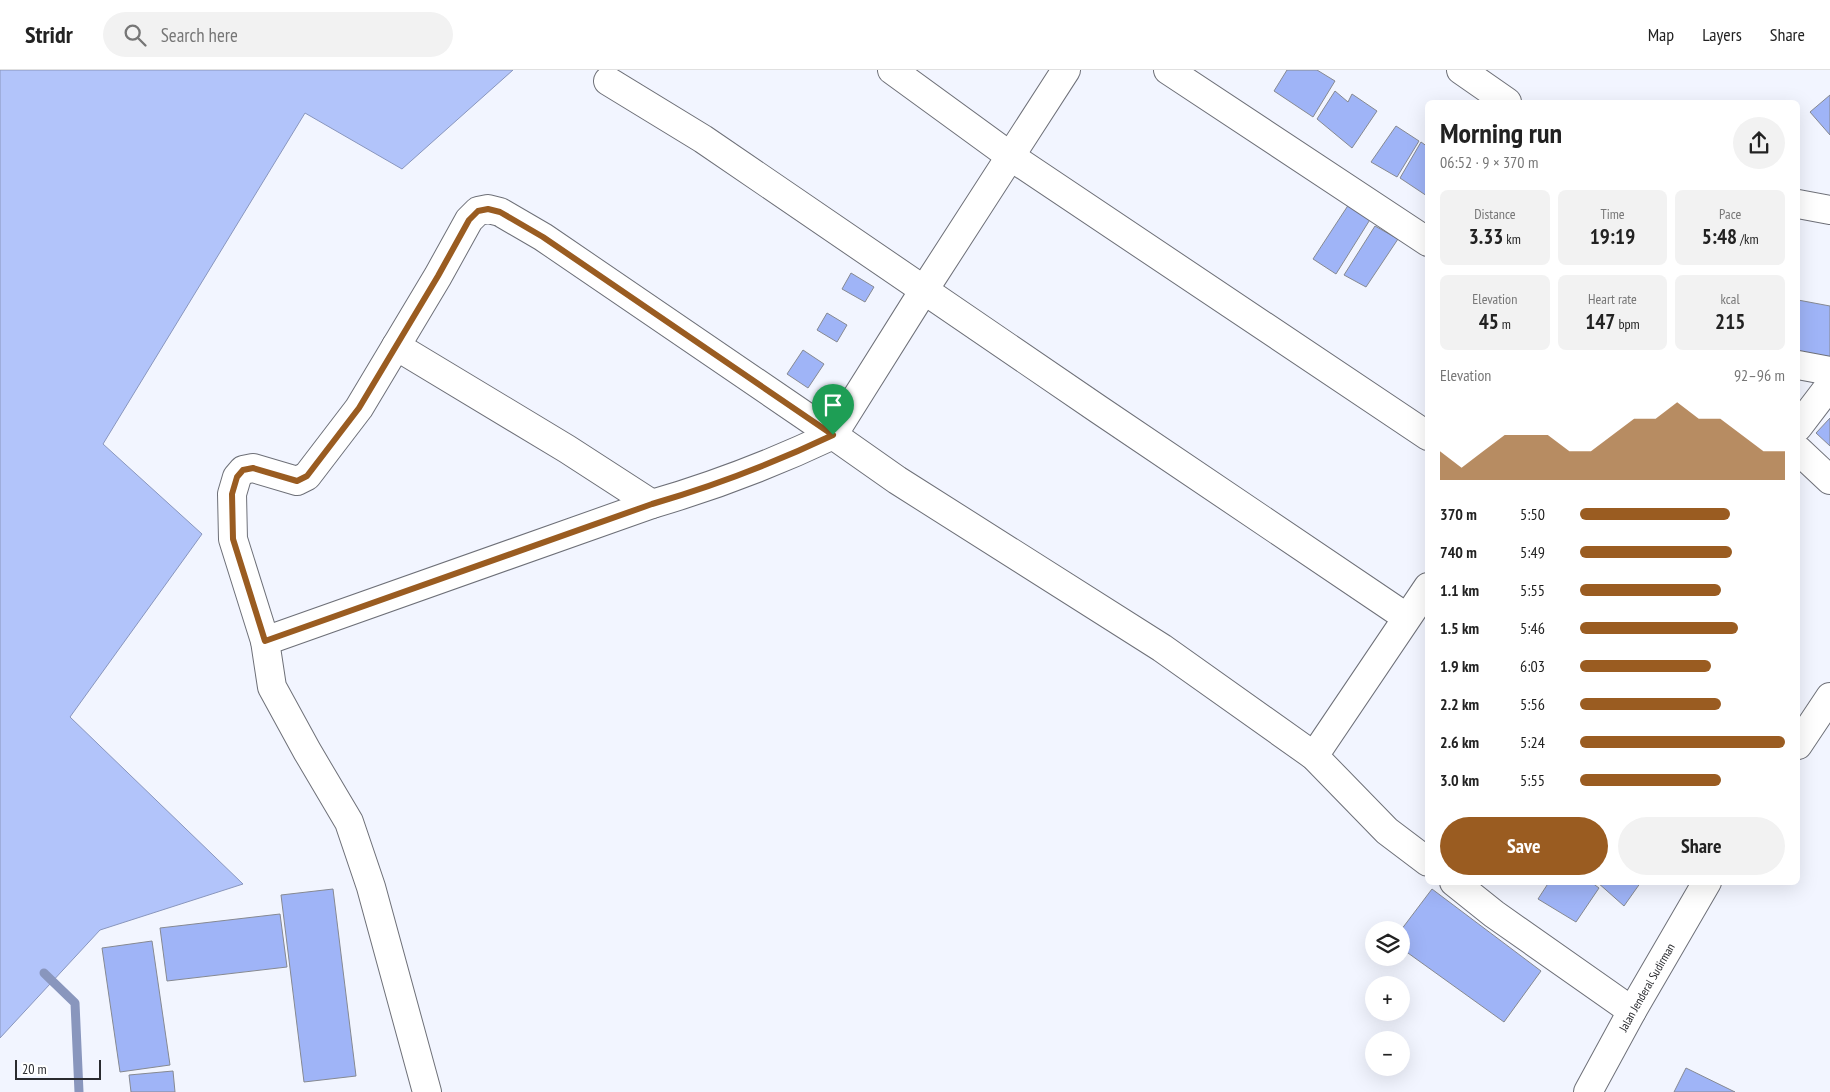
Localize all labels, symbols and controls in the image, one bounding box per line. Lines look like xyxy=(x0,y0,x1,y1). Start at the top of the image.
search box xyxy=(103,12,453,57)
text: Stridr xyxy=(25,19,73,50)
icon: search xyxy=(121,21,149,49)
text: Search here xyxy=(161,23,238,47)
text: Map xyxy=(1648,23,1674,46)
text: Layers xyxy=(1702,23,1742,46)
text: Share xyxy=(1770,23,1805,46)
text: Morning run xyxy=(1440,114,1562,151)
button: share xyxy=(1733,117,1785,169)
text: 06:52 · 9 × 370 m xyxy=(1440,152,1538,172)
text: Distance xyxy=(1474,205,1515,223)
text: Time xyxy=(1600,205,1625,223)
text: Pace xyxy=(1719,205,1741,223)
text: 3.33 xyxy=(1469,223,1503,250)
text: 19:19 xyxy=(1590,223,1635,250)
text: 5:48 xyxy=(1702,223,1737,250)
text: km xyxy=(1503,230,1521,248)
text: /km xyxy=(1737,230,1759,248)
text: Elevation xyxy=(1472,290,1517,308)
text: Heart rate xyxy=(1588,290,1637,308)
text: kcal xyxy=(1721,290,1740,308)
text: 45 xyxy=(1479,308,1499,335)
text: 147 xyxy=(1585,308,1615,335)
text: 215 xyxy=(1715,308,1745,335)
text: m xyxy=(1499,315,1511,333)
text: bpm xyxy=(1615,315,1640,333)
text: Elevation xyxy=(1440,365,1491,385)
text: 92–96 m xyxy=(1734,365,1785,385)
pin xyxy=(812,384,854,435)
icon: arrive xyxy=(819,391,847,419)
text: 370 m xyxy=(1440,504,1477,524)
text: 5:50 xyxy=(1520,504,1545,524)
text: 740 m xyxy=(1440,542,1477,562)
text: 5:49 xyxy=(1520,542,1545,562)
text: 1.1 km xyxy=(1440,580,1479,600)
text: 5:55 xyxy=(1520,580,1545,600)
text: 1.5 km xyxy=(1440,618,1479,638)
text: 5:46 xyxy=(1520,618,1545,638)
text: 1.9 km xyxy=(1440,656,1479,676)
text: 6:03 xyxy=(1520,656,1545,676)
text: 2.2 km xyxy=(1440,694,1479,714)
text: 5:56 xyxy=(1520,694,1545,714)
text: 2.6 km xyxy=(1440,732,1479,752)
text: 5:24 xyxy=(1520,732,1545,752)
text: 3.0 km xyxy=(1440,770,1479,790)
text: 5:55 xyxy=(1520,770,1545,790)
button: Save xyxy=(1440,817,1608,875)
button: Share xyxy=(1618,817,1785,875)
map controls xyxy=(1365,921,1410,1076)
button: layers xyxy=(1365,921,1410,966)
street label: Jalan Jenderal Sudirman xyxy=(1615,940,1677,1035)
button: + xyxy=(1365,976,1410,1021)
button: − xyxy=(1365,1031,1410,1076)
scale bar xyxy=(15,1057,101,1080)
text: 20 m xyxy=(22,1060,47,1078)

